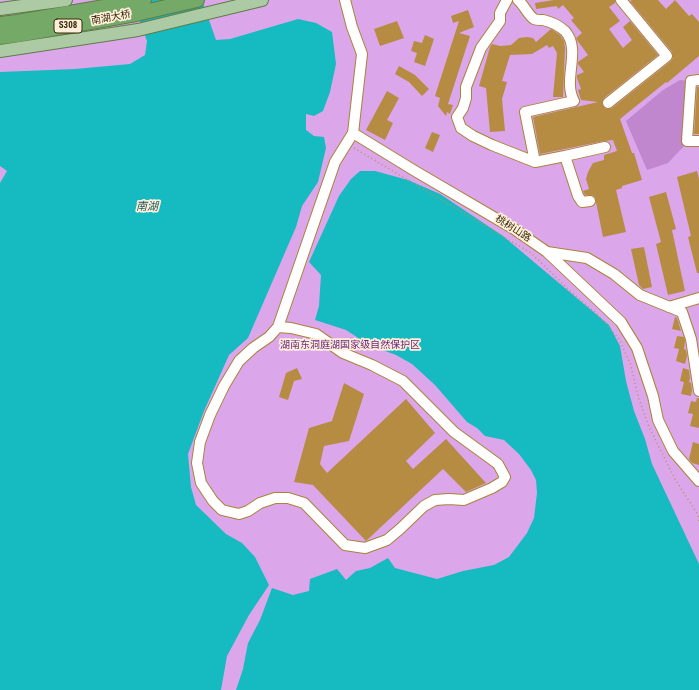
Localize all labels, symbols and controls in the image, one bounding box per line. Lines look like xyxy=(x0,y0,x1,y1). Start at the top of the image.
street label: 南湖大桥 xyxy=(90,9,132,27)
road number: S308 xyxy=(54,19,82,33)
water label: 南湖 xyxy=(136,200,158,214)
street label: 桃树山路 xyxy=(493,213,533,245)
park label: 湖南东洞庭湖国家级自然保护区 xyxy=(280,339,420,351)

